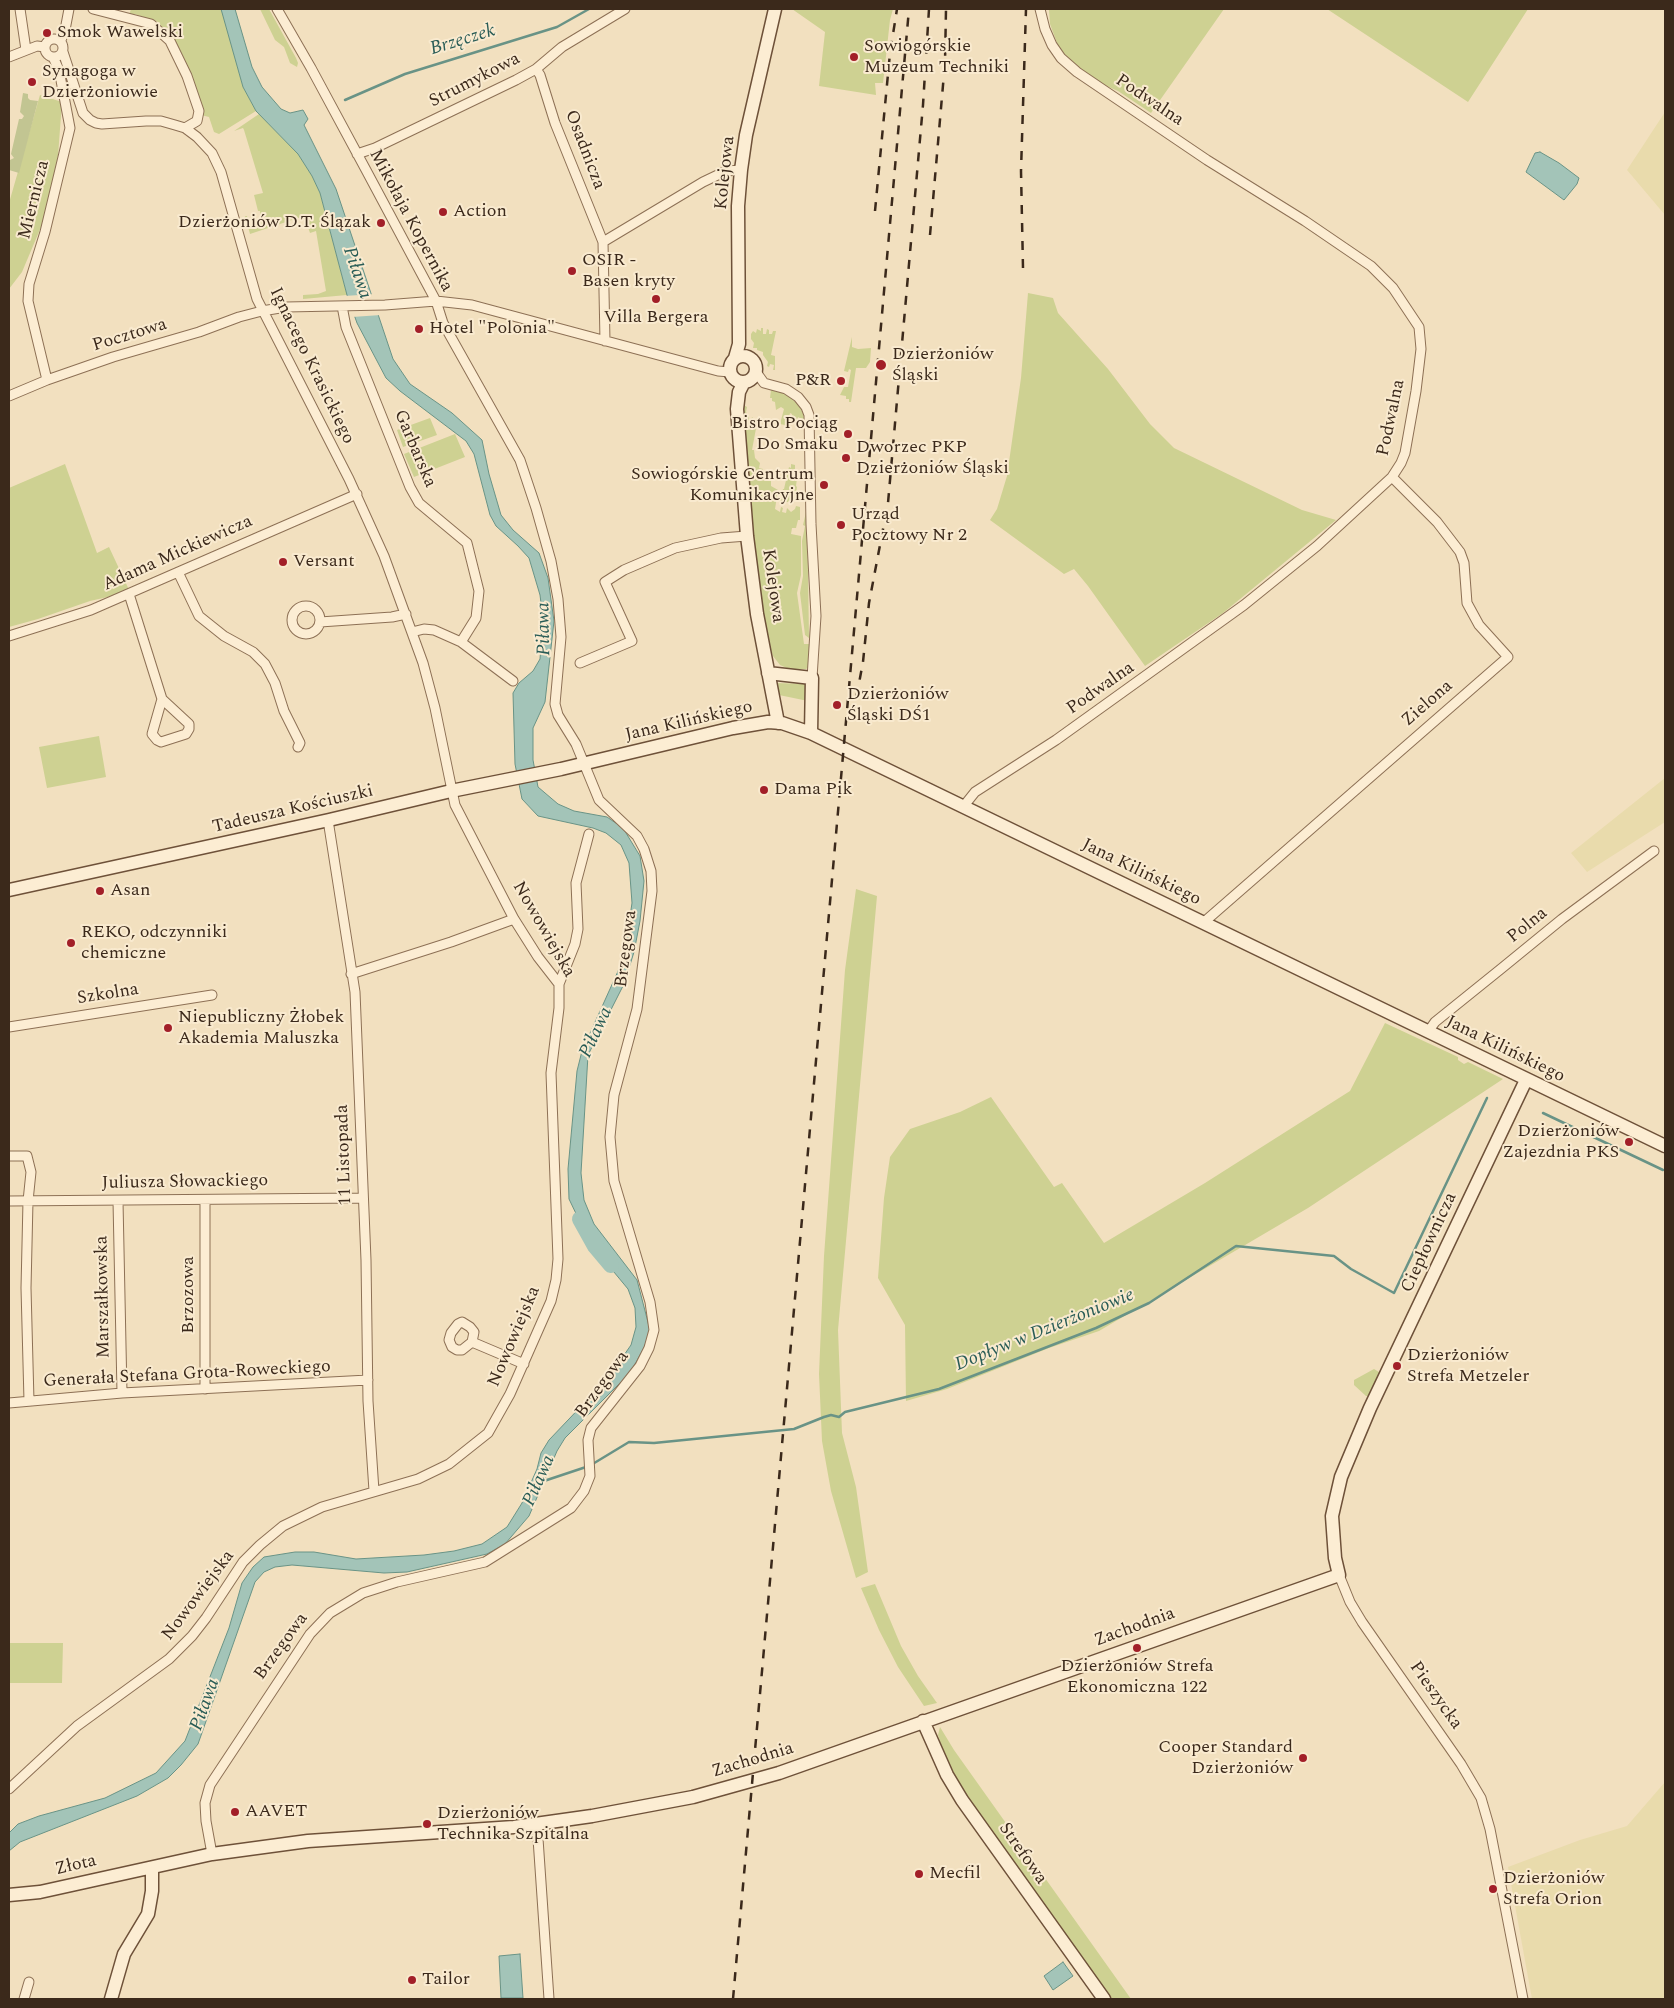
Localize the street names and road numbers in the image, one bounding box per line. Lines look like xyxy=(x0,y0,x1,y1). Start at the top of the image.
street label: Strumykowa xyxy=(426,49,524,113)
street label: Podwalna xyxy=(1111,70,1187,132)
street label: Osadnicza xyxy=(559,107,609,193)
street label: Kolejowa xyxy=(711,135,741,211)
street label: Mikołaja Kopernika xyxy=(363,146,457,296)
street label: Miernicza xyxy=(15,158,55,242)
street label: Ignacego Krasickiego xyxy=(264,284,358,448)
street label: Pocztowa xyxy=(90,314,170,358)
street label: Podwalna xyxy=(1373,378,1411,458)
street label: Garbarska xyxy=(388,407,440,491)
street label: Adama Mickiewicza xyxy=(100,511,256,597)
street label: Kolejowa xyxy=(756,548,788,624)
street label: Podwalna xyxy=(1063,658,1139,720)
street label: Zielona xyxy=(1398,676,1458,732)
street label: Jana Kilińskiego xyxy=(623,697,755,747)
street label: Tadeusza Kościuszki xyxy=(210,781,376,839)
street label: Jana Kilińskiego xyxy=(1078,835,1204,911)
street label: Nowowiejska xyxy=(507,878,579,982)
street label: Polna xyxy=(1504,903,1552,949)
street label: Brzegowa xyxy=(612,909,642,989)
street label: Szkolna xyxy=(76,979,140,1011)
street label: Jana Kilińskiego xyxy=(1442,1012,1568,1088)
street label: 11 Listopada xyxy=(332,1104,358,1206)
street label: Juliusza Słowackiego xyxy=(102,1171,268,1195)
street label: Ciepłownicza xyxy=(1397,1189,1463,1297)
street label: Marszałkowska xyxy=(92,1235,116,1359)
street label: Brzozowa xyxy=(178,1256,200,1334)
street label: Nowowiejska xyxy=(484,1283,546,1391)
street label: Brzegowa xyxy=(571,1347,635,1423)
street label: Generała Stefana Grota-Roweckiego xyxy=(43,1357,331,1393)
street label: Nowowiejska xyxy=(158,1547,240,1645)
street label: Zachodnia xyxy=(1092,1603,1178,1653)
street label: Brzegowa xyxy=(250,1609,314,1685)
street label: Pieszycka xyxy=(1404,1658,1466,1734)
street label: Zachodnia xyxy=(710,1738,796,1784)
street label: Strefowa xyxy=(993,1819,1051,1889)
street label: Złota xyxy=(53,1851,99,1881)

